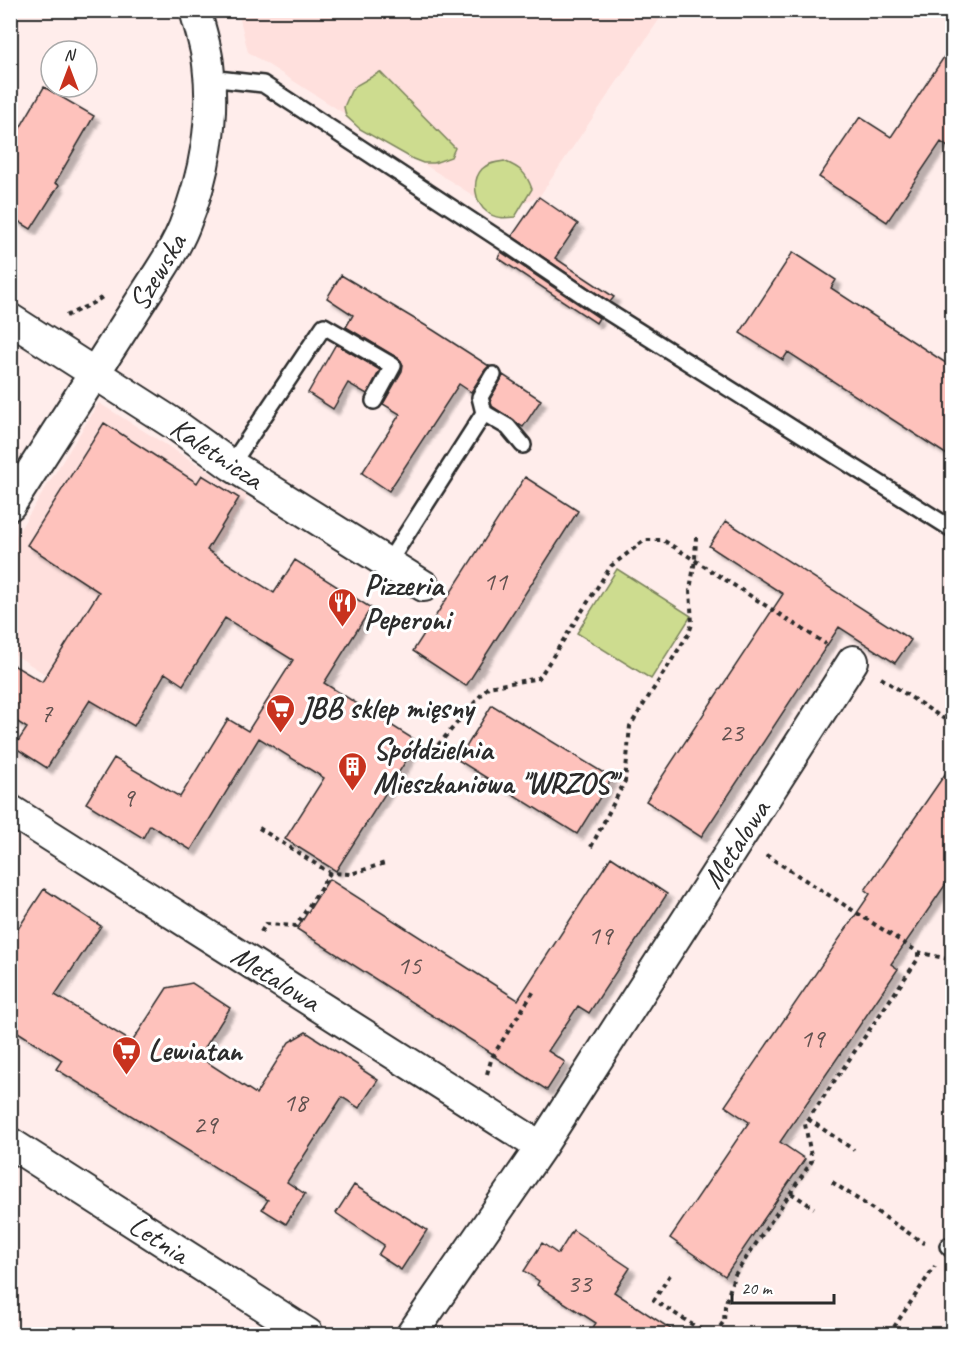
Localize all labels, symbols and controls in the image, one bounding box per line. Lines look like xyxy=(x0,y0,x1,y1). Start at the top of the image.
north arrow xyxy=(39,39,99,99)
text: N xyxy=(64,45,77,65)
street label: Szewska xyxy=(119,225,196,317)
street label: Kaletnicza xyxy=(163,408,272,499)
house number: 11 xyxy=(483,564,509,598)
place label: Pizzeria Peperoni xyxy=(364,566,454,638)
restaurant icon: Pizzeria Peperoni xyxy=(327,586,359,628)
place label: JBB sklep mięsny xyxy=(299,689,476,727)
supermarket icon: JBB sklep mięsny xyxy=(264,692,296,734)
house number: 7 xyxy=(40,696,54,730)
house number: 23 xyxy=(719,715,745,749)
place label: Spółdzielnia Mieszkaniowa "WRZOS" xyxy=(373,730,623,802)
building icon: Spółdzielnia Mieszkaniowa "WRZOS" xyxy=(336,750,368,792)
house number: 9 xyxy=(122,780,136,814)
street label: Metalowa xyxy=(693,791,780,895)
house number: 19 xyxy=(588,918,614,952)
street label: Metalowa xyxy=(225,936,329,1021)
house number: 15 xyxy=(397,948,423,982)
house number: 19 xyxy=(800,1021,826,1055)
place label: Lewiatan xyxy=(148,1031,244,1069)
supermarket icon: Lewiatan xyxy=(111,1034,143,1076)
house number: 18 xyxy=(283,1085,310,1119)
house number: 29 xyxy=(193,1107,219,1141)
street label: Letnia xyxy=(122,1206,198,1274)
house number: 33 xyxy=(567,1266,593,1300)
scale bar xyxy=(732,1267,834,1305)
text: 20 m xyxy=(741,1277,774,1299)

